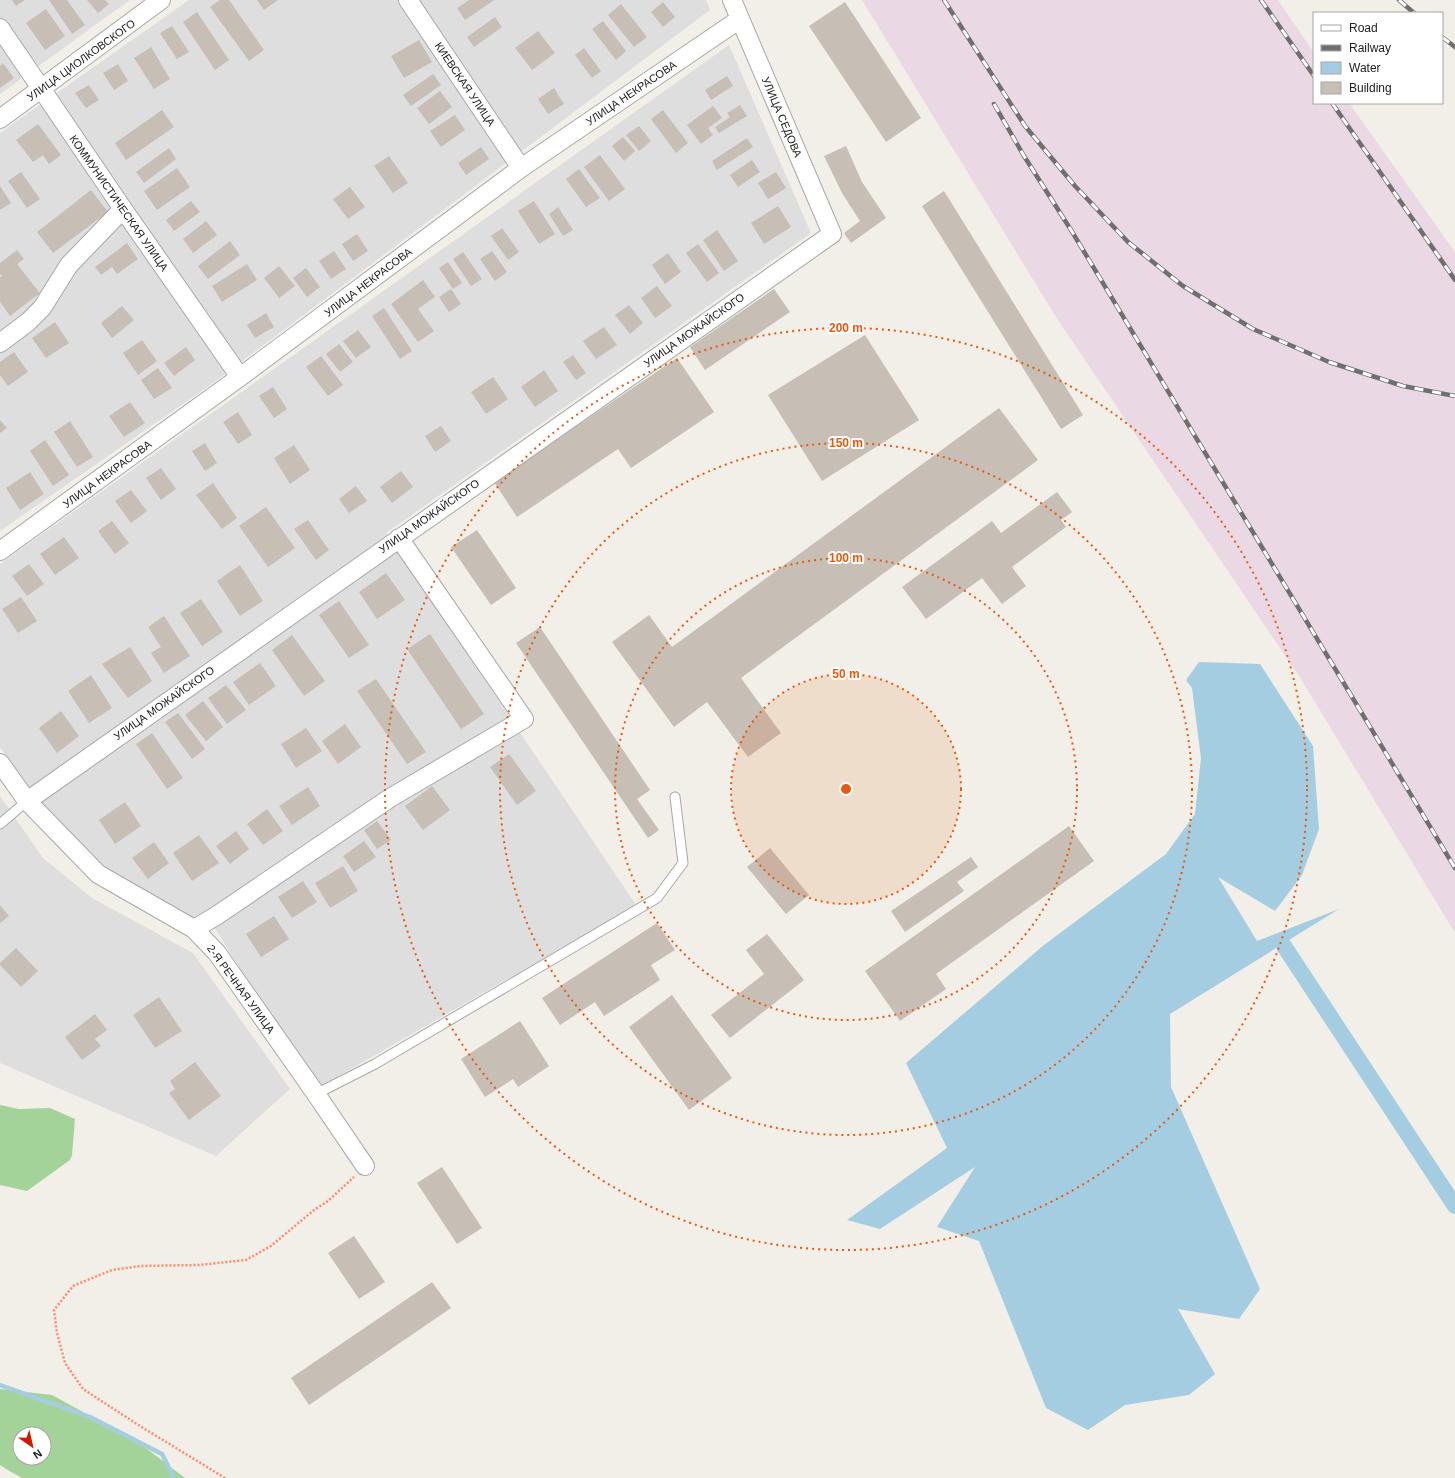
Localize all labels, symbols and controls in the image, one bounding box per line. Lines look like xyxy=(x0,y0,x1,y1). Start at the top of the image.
legend xyxy=(1313,12,1443,104)
street label: УЛИЦА ЦИОЛКОВСКОГО xyxy=(25,17,138,103)
text: Road xyxy=(1349,21,1378,35)
street label: КИЕВСКАЯ УЛИЦА xyxy=(432,40,498,129)
text: Railway xyxy=(1349,41,1391,55)
street label: УЛИЦА НЕКРАСОВА xyxy=(584,58,679,128)
text: Water xyxy=(1349,61,1381,75)
street label: УЛИЦА СЕДОВА xyxy=(760,75,805,159)
text: Building xyxy=(1349,81,1392,95)
street label: КОММУНИСТИЧЕСКАЯ УЛИЦА xyxy=(67,133,171,274)
street label: УЛИЦА НЕКРАСОВА xyxy=(322,245,415,319)
street label: УЛИЦА МОЖАЙСКОГО xyxy=(641,290,747,369)
text: 200 m xyxy=(829,321,863,335)
text: 150 m xyxy=(829,436,863,450)
street label: УЛИЦА НЕКРАСОВА xyxy=(61,438,154,510)
street label: УЛИЦА МОЖАЙСКОГО xyxy=(376,476,482,555)
text: 100 m xyxy=(829,551,863,565)
street label: УЛИЦА МОЖАЙСКОГО xyxy=(111,663,217,742)
text: 50 m xyxy=(832,667,860,681)
centre of rings xyxy=(839,782,853,796)
street label: 2-Я РЕЧНАЯ УЛИЦА xyxy=(205,942,277,1036)
north arrow xyxy=(12,1426,52,1466)
text: N xyxy=(31,1447,44,1462)

